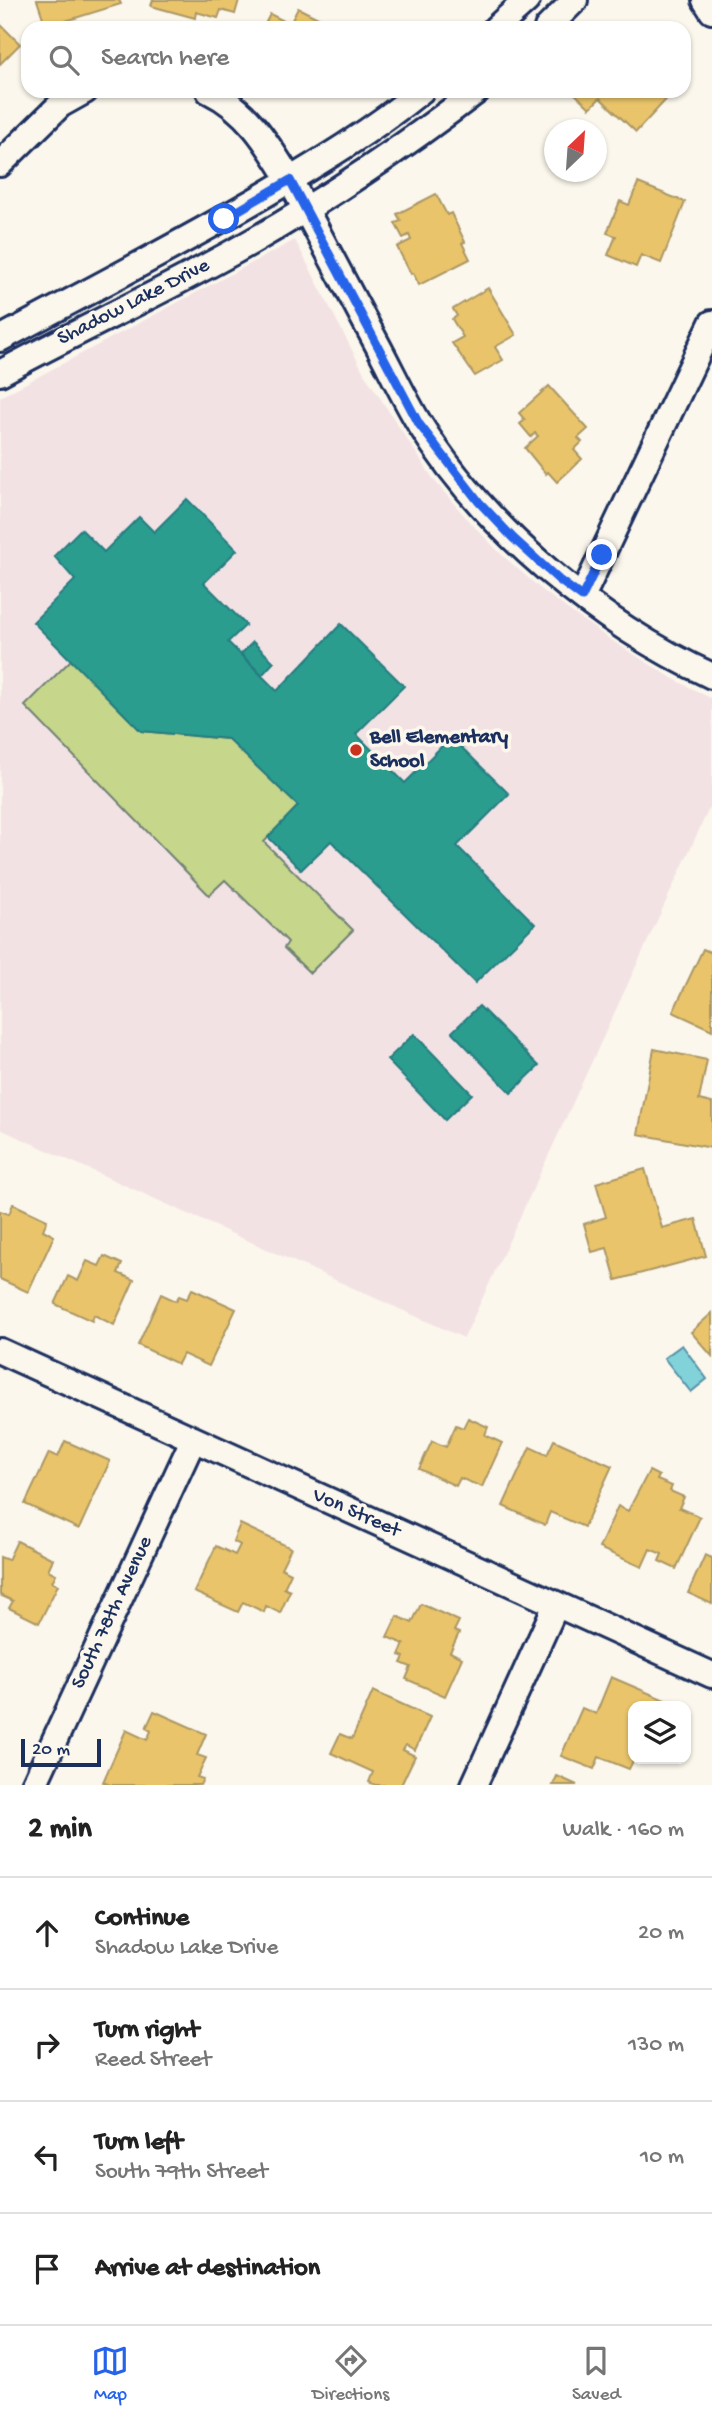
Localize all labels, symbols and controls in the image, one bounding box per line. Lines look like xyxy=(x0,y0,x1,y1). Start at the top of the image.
search box xyxy=(21,21,691,98)
icon: search xyxy=(45,41,83,79)
text: Search here xyxy=(101,44,229,75)
north arrow xyxy=(544,119,607,182)
route start xyxy=(208,203,239,234)
street label: Shadow Lake Drive xyxy=(54,253,215,352)
route end xyxy=(586,539,617,570)
place label: Bell Elementary School xyxy=(369,726,509,775)
marker: Bell Elementary School xyxy=(348,742,364,758)
street label: Von Street xyxy=(307,1483,406,1545)
street label: South 78th Avenue xyxy=(67,1532,160,1693)
map controls xyxy=(628,1701,691,1764)
button: layers xyxy=(628,1701,691,1764)
scale bar xyxy=(21,1736,102,1768)
text: 20 m xyxy=(32,1739,70,1762)
text: 2 min xyxy=(28,1813,92,1848)
text: Walk · 160 m xyxy=(562,1817,684,1844)
text: Continue xyxy=(95,1904,189,1935)
icon: ahead xyxy=(28,1914,66,1952)
text: 20 m xyxy=(638,1920,684,1947)
text: Shadow Lake Drive xyxy=(95,1935,278,1962)
text: Turn right xyxy=(95,2016,199,2047)
icon: right xyxy=(28,2026,66,2064)
text: 130 m xyxy=(628,2032,684,2059)
text: Reed Street xyxy=(95,2047,211,2074)
text: Turn left xyxy=(95,2128,183,2159)
icon: left xyxy=(28,2138,66,2176)
text: 10 m xyxy=(640,2144,684,2171)
text: South 79th Street xyxy=(95,2159,268,2186)
icon: arrive xyxy=(28,2250,66,2288)
text: Arrive at destination xyxy=(95,2254,320,2285)
tab: Map xyxy=(91,2342,129,2407)
tab: Directions xyxy=(312,2342,389,2407)
tab: Saved xyxy=(572,2342,621,2407)

